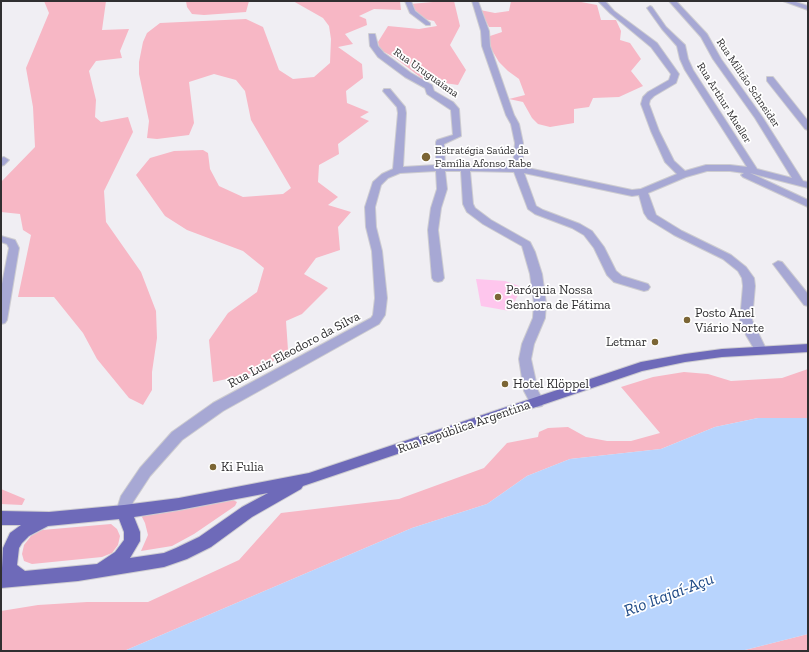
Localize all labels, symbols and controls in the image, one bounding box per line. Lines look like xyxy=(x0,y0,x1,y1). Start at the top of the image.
street label: Rua Militão Schneider xyxy=(713,36,783,130)
street label: Rua Uruguaiana xyxy=(391,46,461,100)
street label: Rua Arthur Mueller xyxy=(694,60,754,146)
place label: Estratégia Saúde da Família Afonso Rabe xyxy=(435,144,531,170)
marker: Estratégia Saúde da Família Afonso Rabe xyxy=(420,151,432,163)
place label: Paróquia Nossa Senhora de Fátima xyxy=(506,282,611,313)
marker: Paróquia Nossa Senhora de Fátima xyxy=(493,292,503,302)
place label: Posto Anel Viário Norte xyxy=(695,305,764,336)
street label: Rua Luiz Eleodoro da Silva xyxy=(225,309,363,391)
marker: Posto Anel Viário Norte xyxy=(682,315,692,325)
place label: Letmar xyxy=(606,334,647,350)
marker: Letmar xyxy=(650,337,660,347)
place label: Hotel Klöppel xyxy=(513,376,589,392)
marker: Hotel Klöppel xyxy=(500,379,510,389)
street label: Rua República Argentina xyxy=(396,397,532,457)
place label: Ki Fulia xyxy=(221,459,264,475)
marker: Ki Fulia xyxy=(208,462,218,472)
water label: Rio Itajaí-Açu xyxy=(621,568,717,622)

